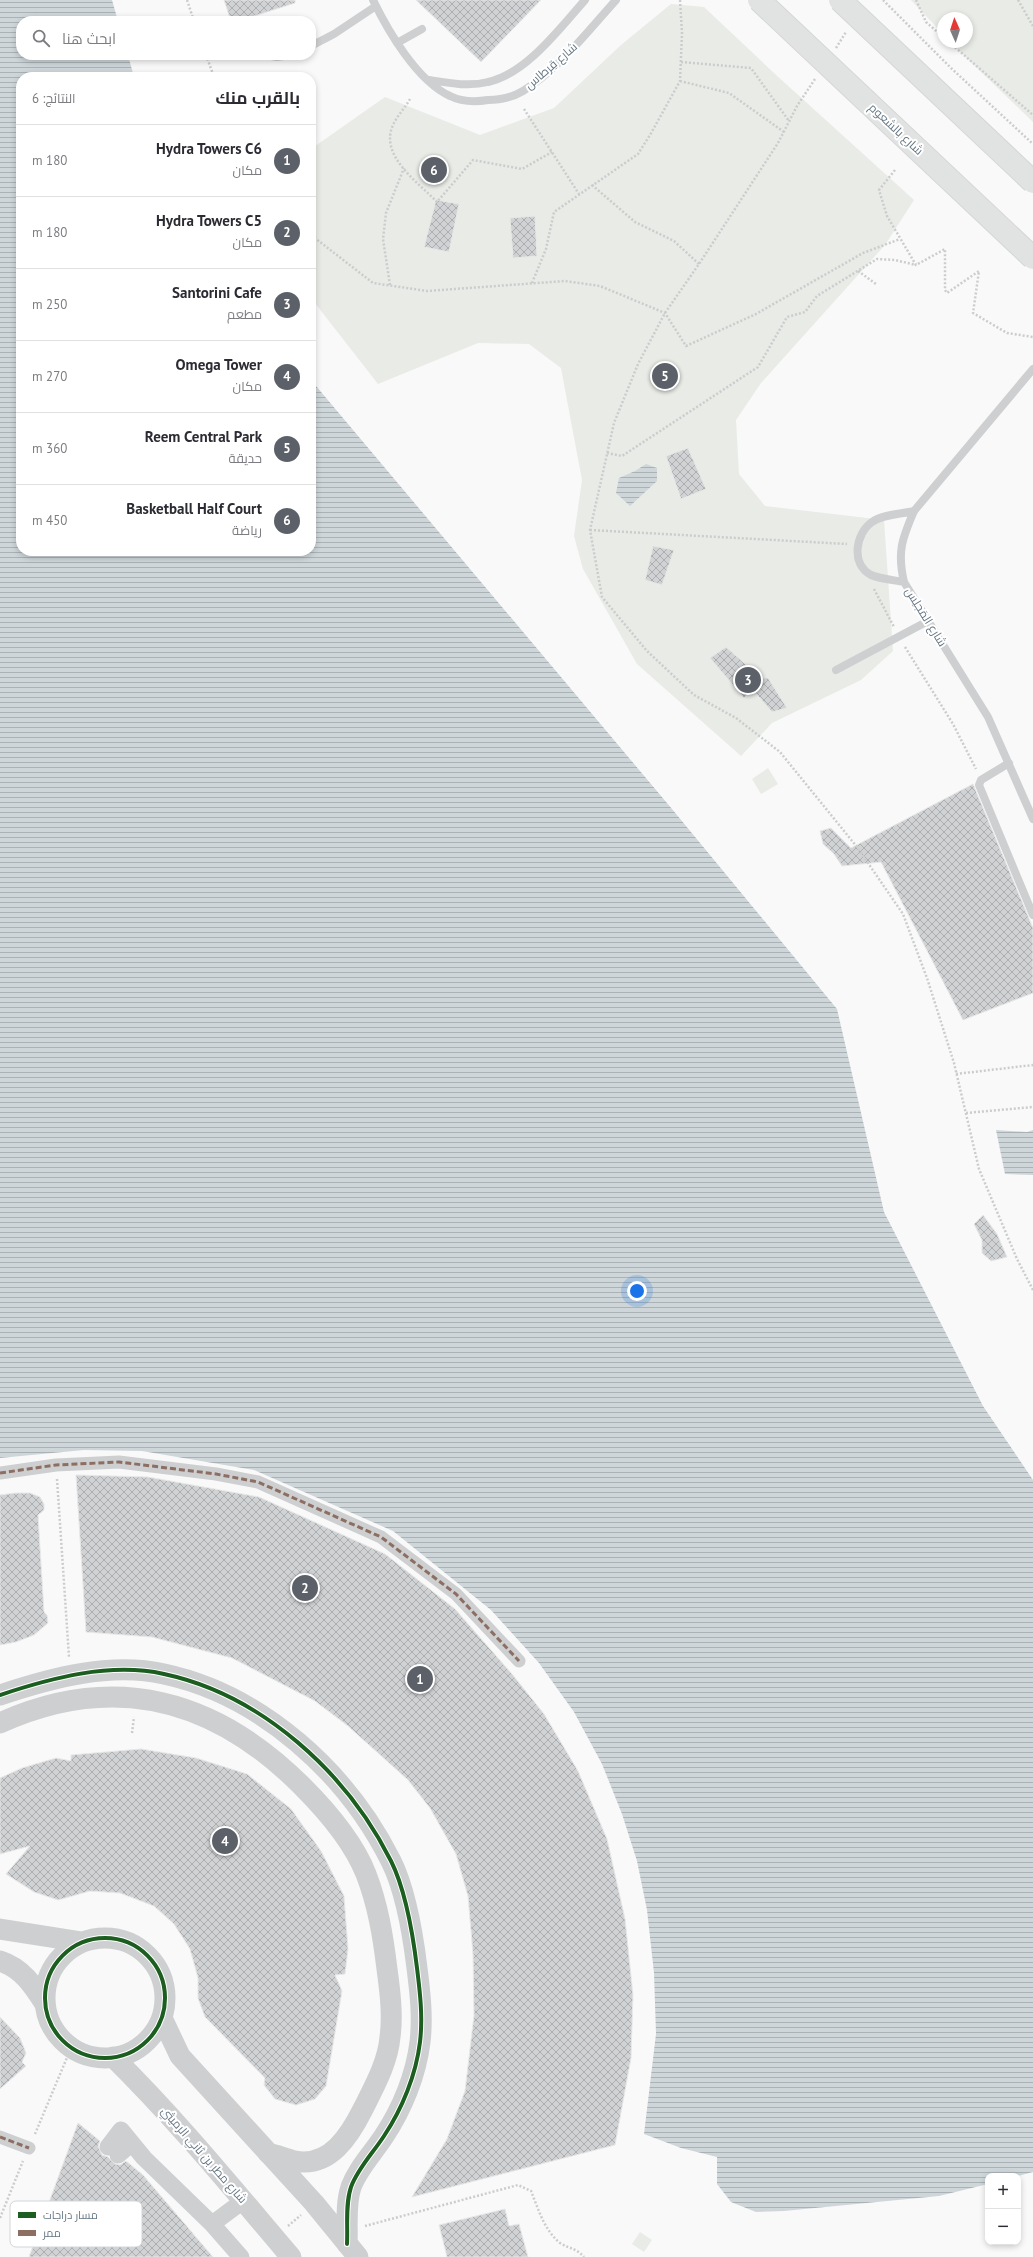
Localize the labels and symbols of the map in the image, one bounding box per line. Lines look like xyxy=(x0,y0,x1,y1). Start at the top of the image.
north arrow xyxy=(937,12,973,48)
street label: شارع قِرطاس xyxy=(521,39,581,93)
street label: شارع بالشعوم xyxy=(865,100,927,158)
pin: 6 xyxy=(421,155,447,185)
pin: 5 xyxy=(652,361,678,391)
street label: شارع المَجلِس xyxy=(901,584,951,650)
pin: 3 xyxy=(735,665,761,695)
your location xyxy=(627,1281,647,1301)
pin: 2 xyxy=(292,1573,318,1603)
pin: 1 xyxy=(407,1664,433,1694)
pin: 4 xyxy=(212,1826,238,1856)
street label: شارع مطر بن ثاني الرميثي xyxy=(156,2103,250,2208)
legend xyxy=(10,2201,142,2247)
text: مسار دراجات xyxy=(43,2208,98,2222)
text: ممر xyxy=(42,2226,61,2240)

